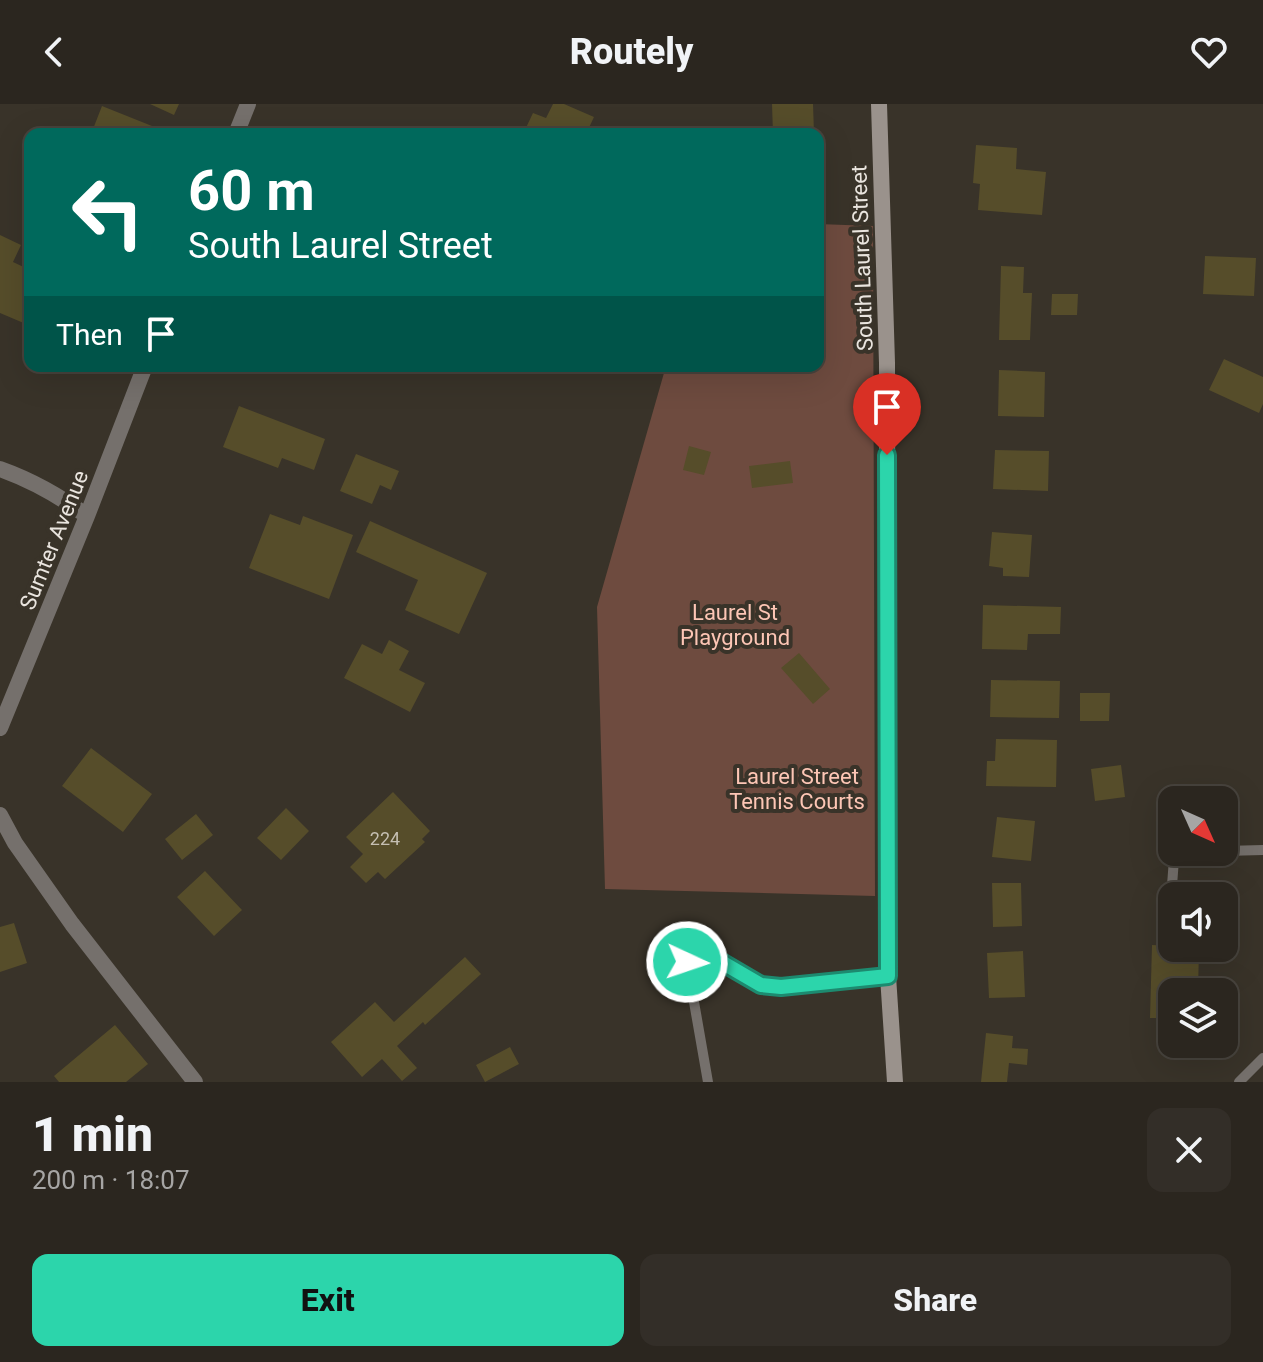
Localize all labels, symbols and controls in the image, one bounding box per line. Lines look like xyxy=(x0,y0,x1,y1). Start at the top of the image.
icon: back xyxy=(32,30,76,74)
icon: heart xyxy=(1187,30,1231,74)
text: Routely xyxy=(570,31,693,73)
text: 60 m xyxy=(188,158,315,224)
icon: left xyxy=(56,160,160,264)
street label: South Laurel Street xyxy=(846,165,878,351)
text: South Laurel Street xyxy=(188,225,493,267)
icon: arrive xyxy=(139,312,183,356)
text: Then xyxy=(56,317,123,352)
pin xyxy=(853,373,921,455)
icon: arrive xyxy=(865,385,909,429)
street label: Sumter Avenue xyxy=(15,467,93,613)
park label: Laurel St Playground xyxy=(680,600,790,650)
park label: Laurel Street Tennis Courts xyxy=(729,764,865,814)
north arrow xyxy=(1158,786,1238,866)
map controls xyxy=(1158,786,1238,1058)
house number: 224 xyxy=(370,828,400,849)
button: sound xyxy=(1158,882,1238,962)
position arrow xyxy=(645,920,729,1004)
button: layers xyxy=(1158,978,1238,1058)
text: 1 min xyxy=(32,1106,153,1163)
button: close xyxy=(1147,1108,1231,1192)
text: 200 m · 18:07 xyxy=(32,1165,190,1195)
button: Exit xyxy=(32,1254,624,1346)
button: Share xyxy=(640,1254,1231,1346)

